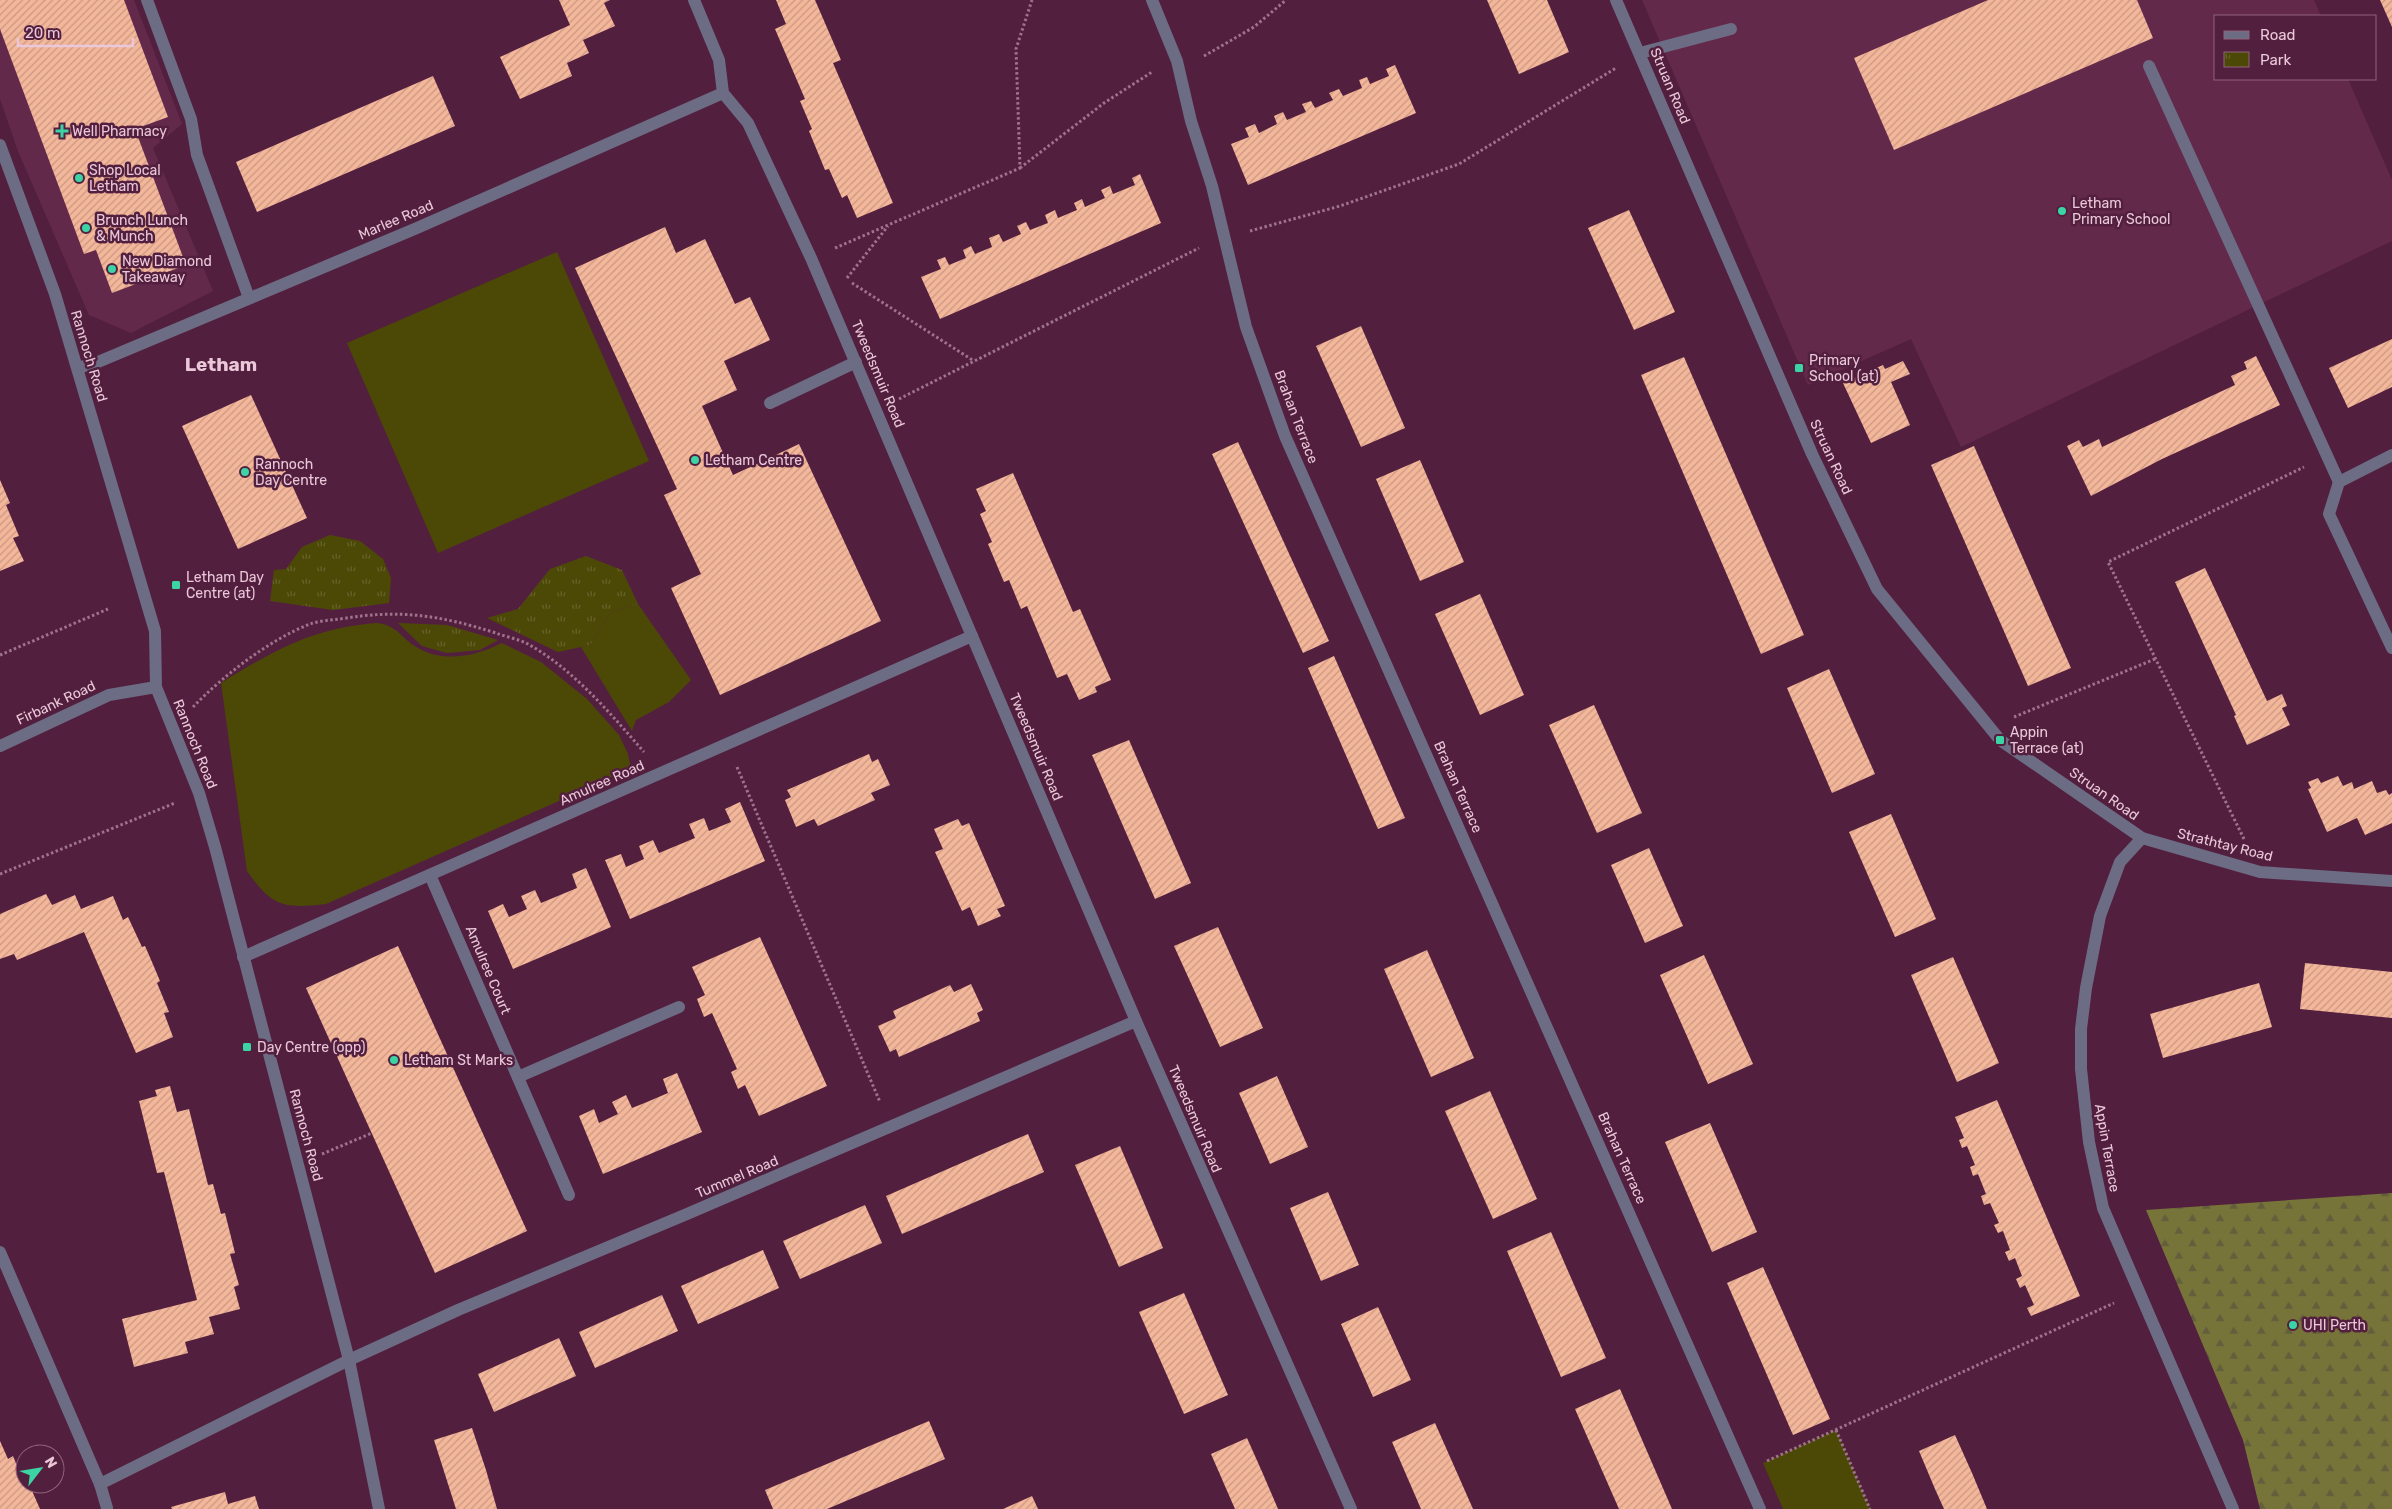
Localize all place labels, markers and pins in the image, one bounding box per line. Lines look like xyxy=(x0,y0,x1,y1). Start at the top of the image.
place label: Well Pharmacy xyxy=(72,123,167,140)
marker: Well Pharmacy xyxy=(56,125,68,137)
place label: Shop Local Letham xyxy=(89,162,161,195)
marker: Shop Local Letham xyxy=(73,172,85,184)
place label: Letham Primary School xyxy=(2072,195,2170,228)
marker: Letham Primary School xyxy=(2056,205,2068,217)
place label: Brunch Lunch & Munch xyxy=(96,212,188,245)
marker: Brunch Lunch & Munch xyxy=(80,222,92,234)
place label: New Diamond Takeaway xyxy=(122,253,212,286)
marker: New Diamond Takeaway xyxy=(106,263,118,275)
place label: Primary School (at) xyxy=(1809,352,1879,385)
marker: Primary School (at) xyxy=(1793,362,1805,374)
place label: Letham Centre xyxy=(705,452,802,469)
marker: Letham Centre xyxy=(689,454,701,466)
place label: Rannoch Day Centre xyxy=(255,456,327,489)
marker: Rannoch Day Centre xyxy=(239,466,251,478)
place label: Letham Day Centre (at) xyxy=(186,569,264,602)
marker: Letham Day Centre (at) xyxy=(170,579,182,591)
place label: Appin Terrace (at) xyxy=(2010,724,2084,757)
marker: Appin Terrace (at) xyxy=(1994,734,2006,746)
place label: Day Centre (opp) xyxy=(257,1039,365,1056)
marker: Day Centre (opp) xyxy=(241,1041,253,1053)
place label: Letham St Marks xyxy=(404,1052,513,1069)
marker: Letham St Marks xyxy=(388,1054,400,1066)
place label: UHI Perth xyxy=(2303,1317,2366,1334)
marker: UHI Perth xyxy=(2287,1319,2299,1331)

